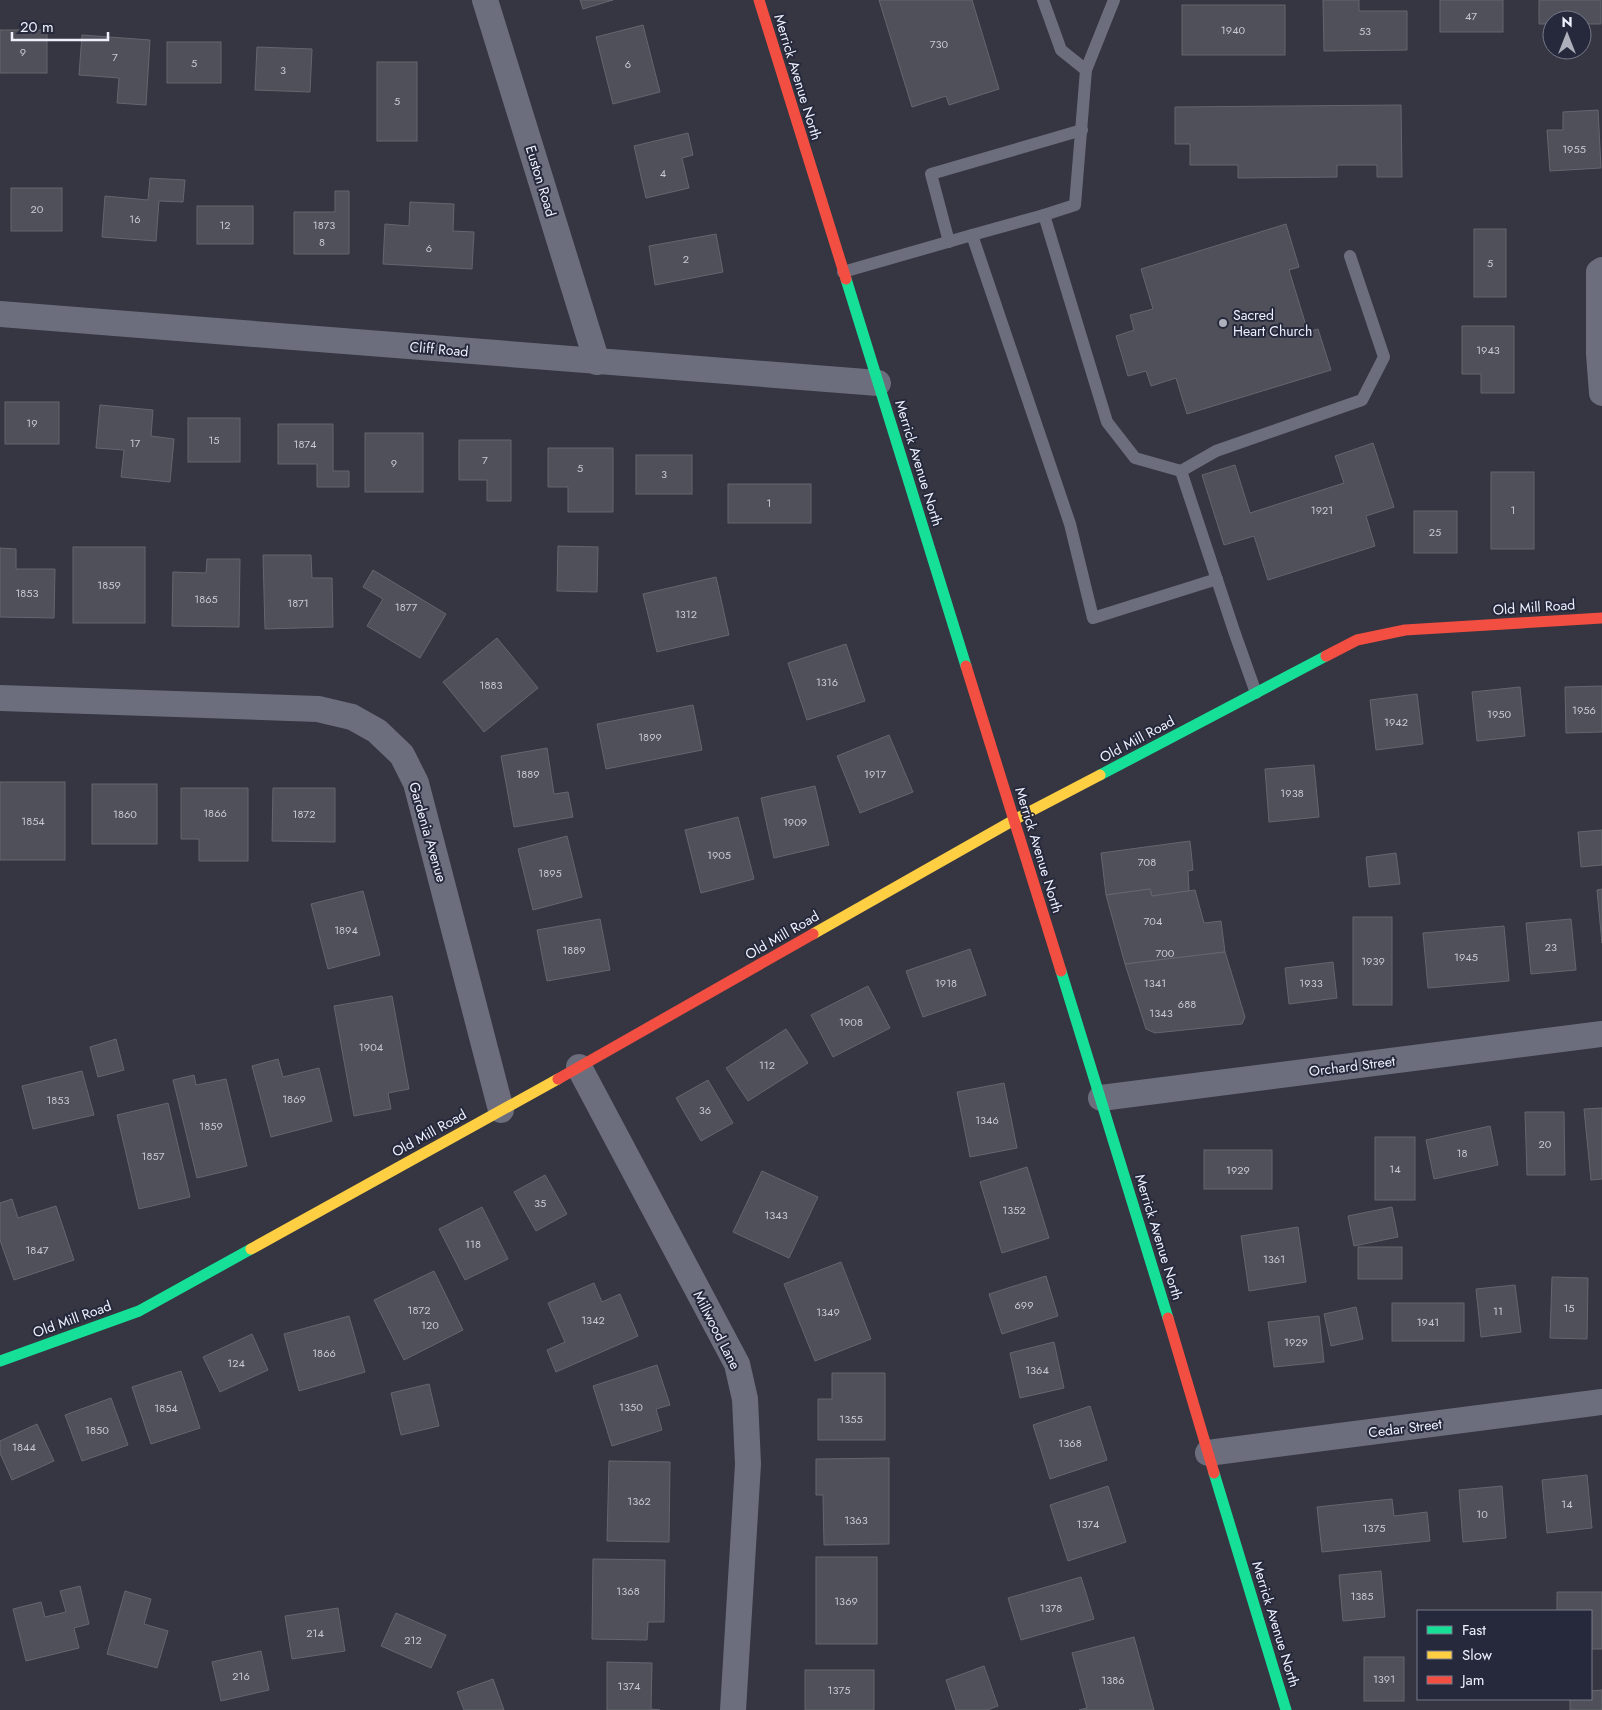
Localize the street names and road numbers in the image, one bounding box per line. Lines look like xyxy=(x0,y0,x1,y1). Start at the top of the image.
street label: Merrick Avenue North xyxy=(769,12,827,142)
street label: Euston Road xyxy=(521,143,561,219)
street label: Cliff Road xyxy=(409,336,469,362)
street label: Merrick Avenue North xyxy=(890,398,948,528)
street label: Old Mill Road xyxy=(1492,594,1576,620)
street label: Old Mill Road xyxy=(1096,711,1178,767)
street label: Gardenia Avenue xyxy=(404,780,452,884)
street label: Merrick Avenue North xyxy=(1010,785,1068,915)
street label: Old Mill Road xyxy=(741,906,823,964)
street label: Orchard Street xyxy=(1308,1051,1397,1081)
street label: Old Mill Road xyxy=(388,1104,470,1162)
street label: Merrick Avenue North xyxy=(1130,1172,1188,1302)
street label: Millwood Lane xyxy=(689,1287,745,1373)
street label: Old Mill Road xyxy=(30,1296,114,1342)
street label: Cedar Street xyxy=(1367,1413,1444,1442)
street label: Merrick Avenue North xyxy=(1247,1559,1305,1689)

